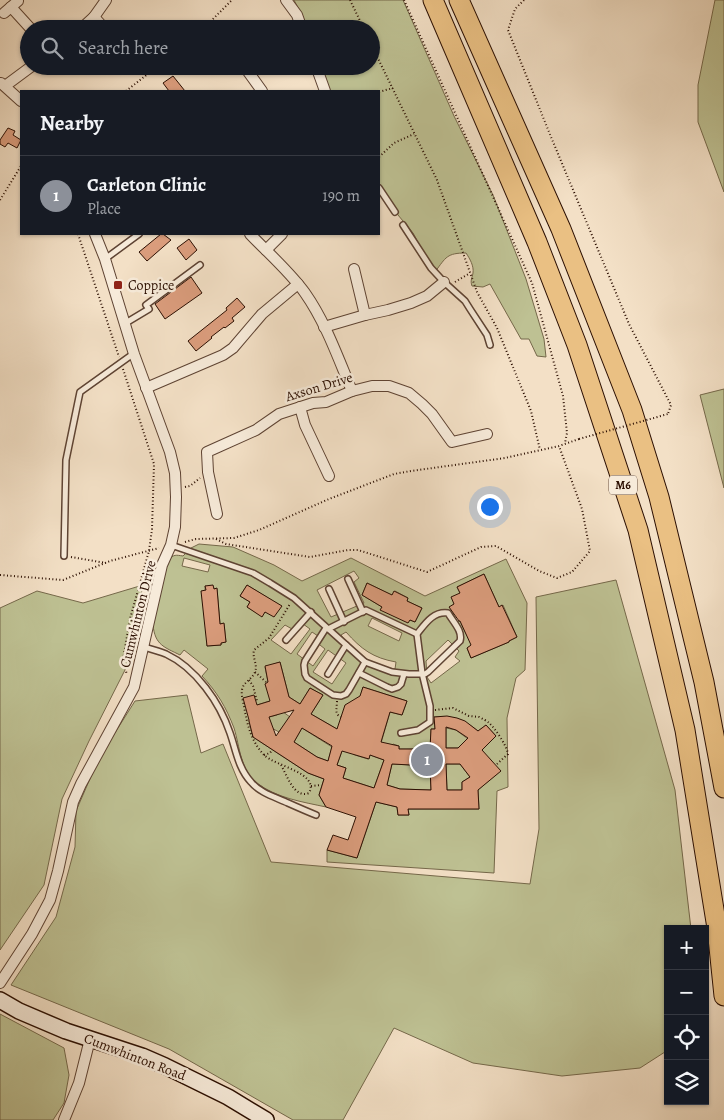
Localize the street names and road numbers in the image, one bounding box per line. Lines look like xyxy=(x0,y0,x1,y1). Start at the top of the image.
street label: Axson Drive xyxy=(282,368,355,407)
road number: M6 xyxy=(609,476,637,494)
street label: Cumwhinton Drive xyxy=(115,558,161,670)
street label: Cumwhinton Road xyxy=(81,1029,189,1085)

